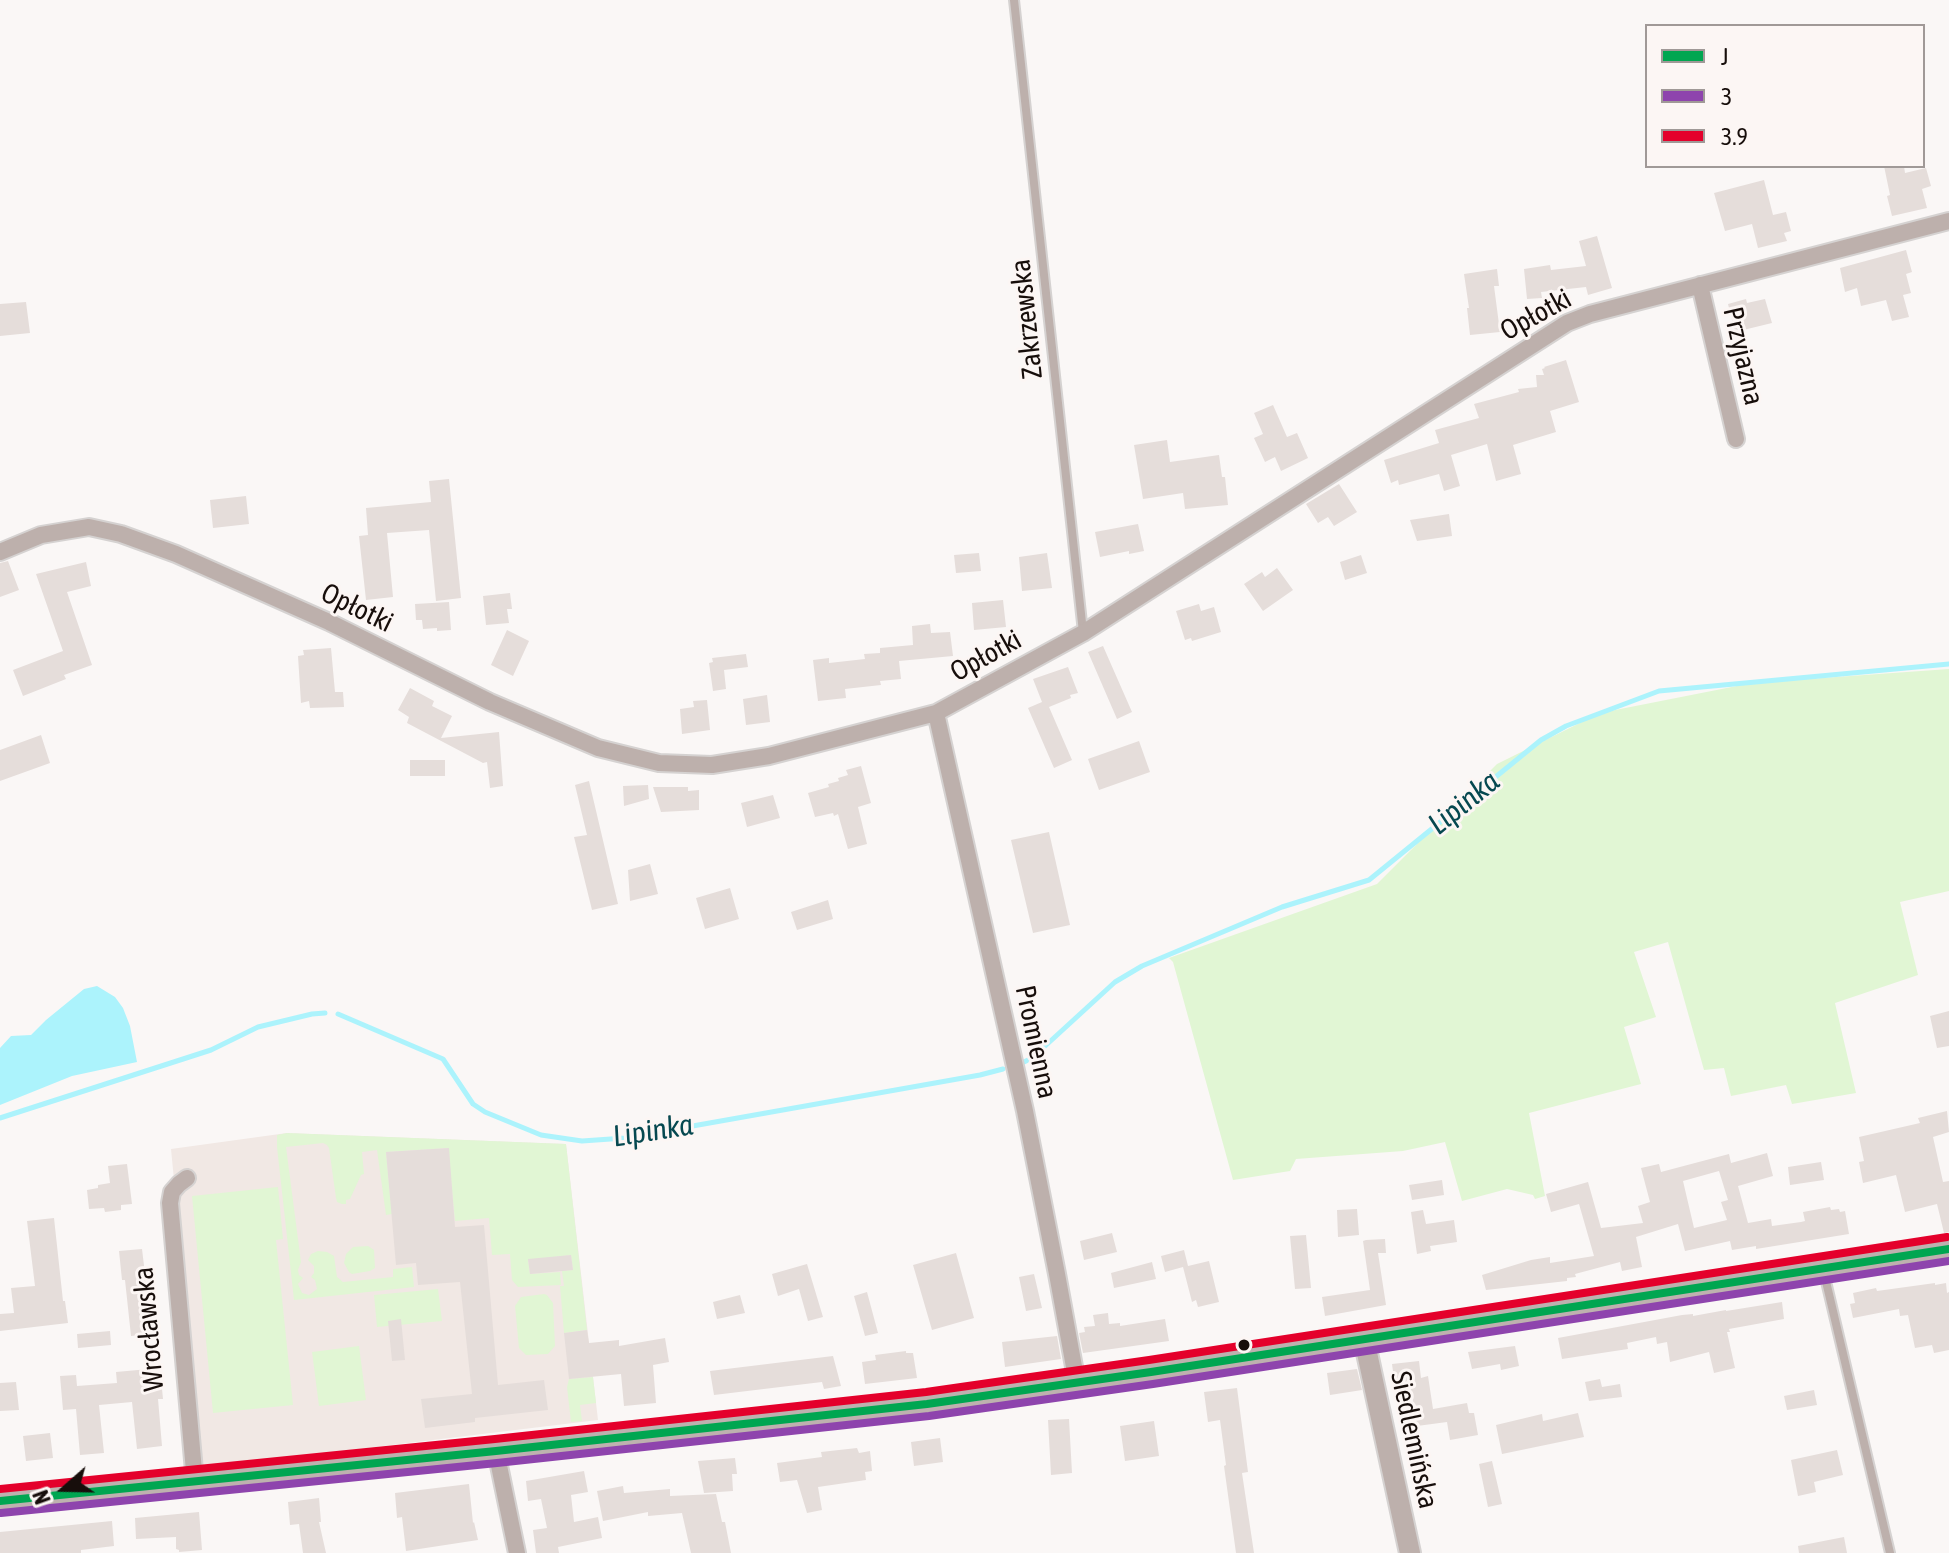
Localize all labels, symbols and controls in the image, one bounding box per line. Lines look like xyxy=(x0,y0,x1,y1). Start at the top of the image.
legend xyxy=(1645,24,1925,168)
text: J xyxy=(1721,43,1729,70)
text: 3 xyxy=(1721,83,1732,110)
text: 3.9 xyxy=(1721,123,1748,150)
street label: Zakrzewska xyxy=(1004,257,1050,381)
street label: Opłotki xyxy=(1495,282,1577,348)
street label: Przyjazna xyxy=(1715,304,1771,408)
street label: Opłotki xyxy=(316,576,398,640)
street label: Opłotki xyxy=(945,623,1027,689)
water label: Lipinka xyxy=(1421,764,1507,842)
street label: Promienna xyxy=(1008,982,1064,1102)
water label: Lipinka xyxy=(610,1107,696,1155)
street label: Wrocławska xyxy=(127,1266,171,1392)
unlabelled marker xyxy=(1236,1337,1252,1353)
street label: Siedlemińska xyxy=(1383,1368,1445,1512)
north arrow xyxy=(24,1449,104,1529)
text: N xyxy=(27,1487,56,1508)

